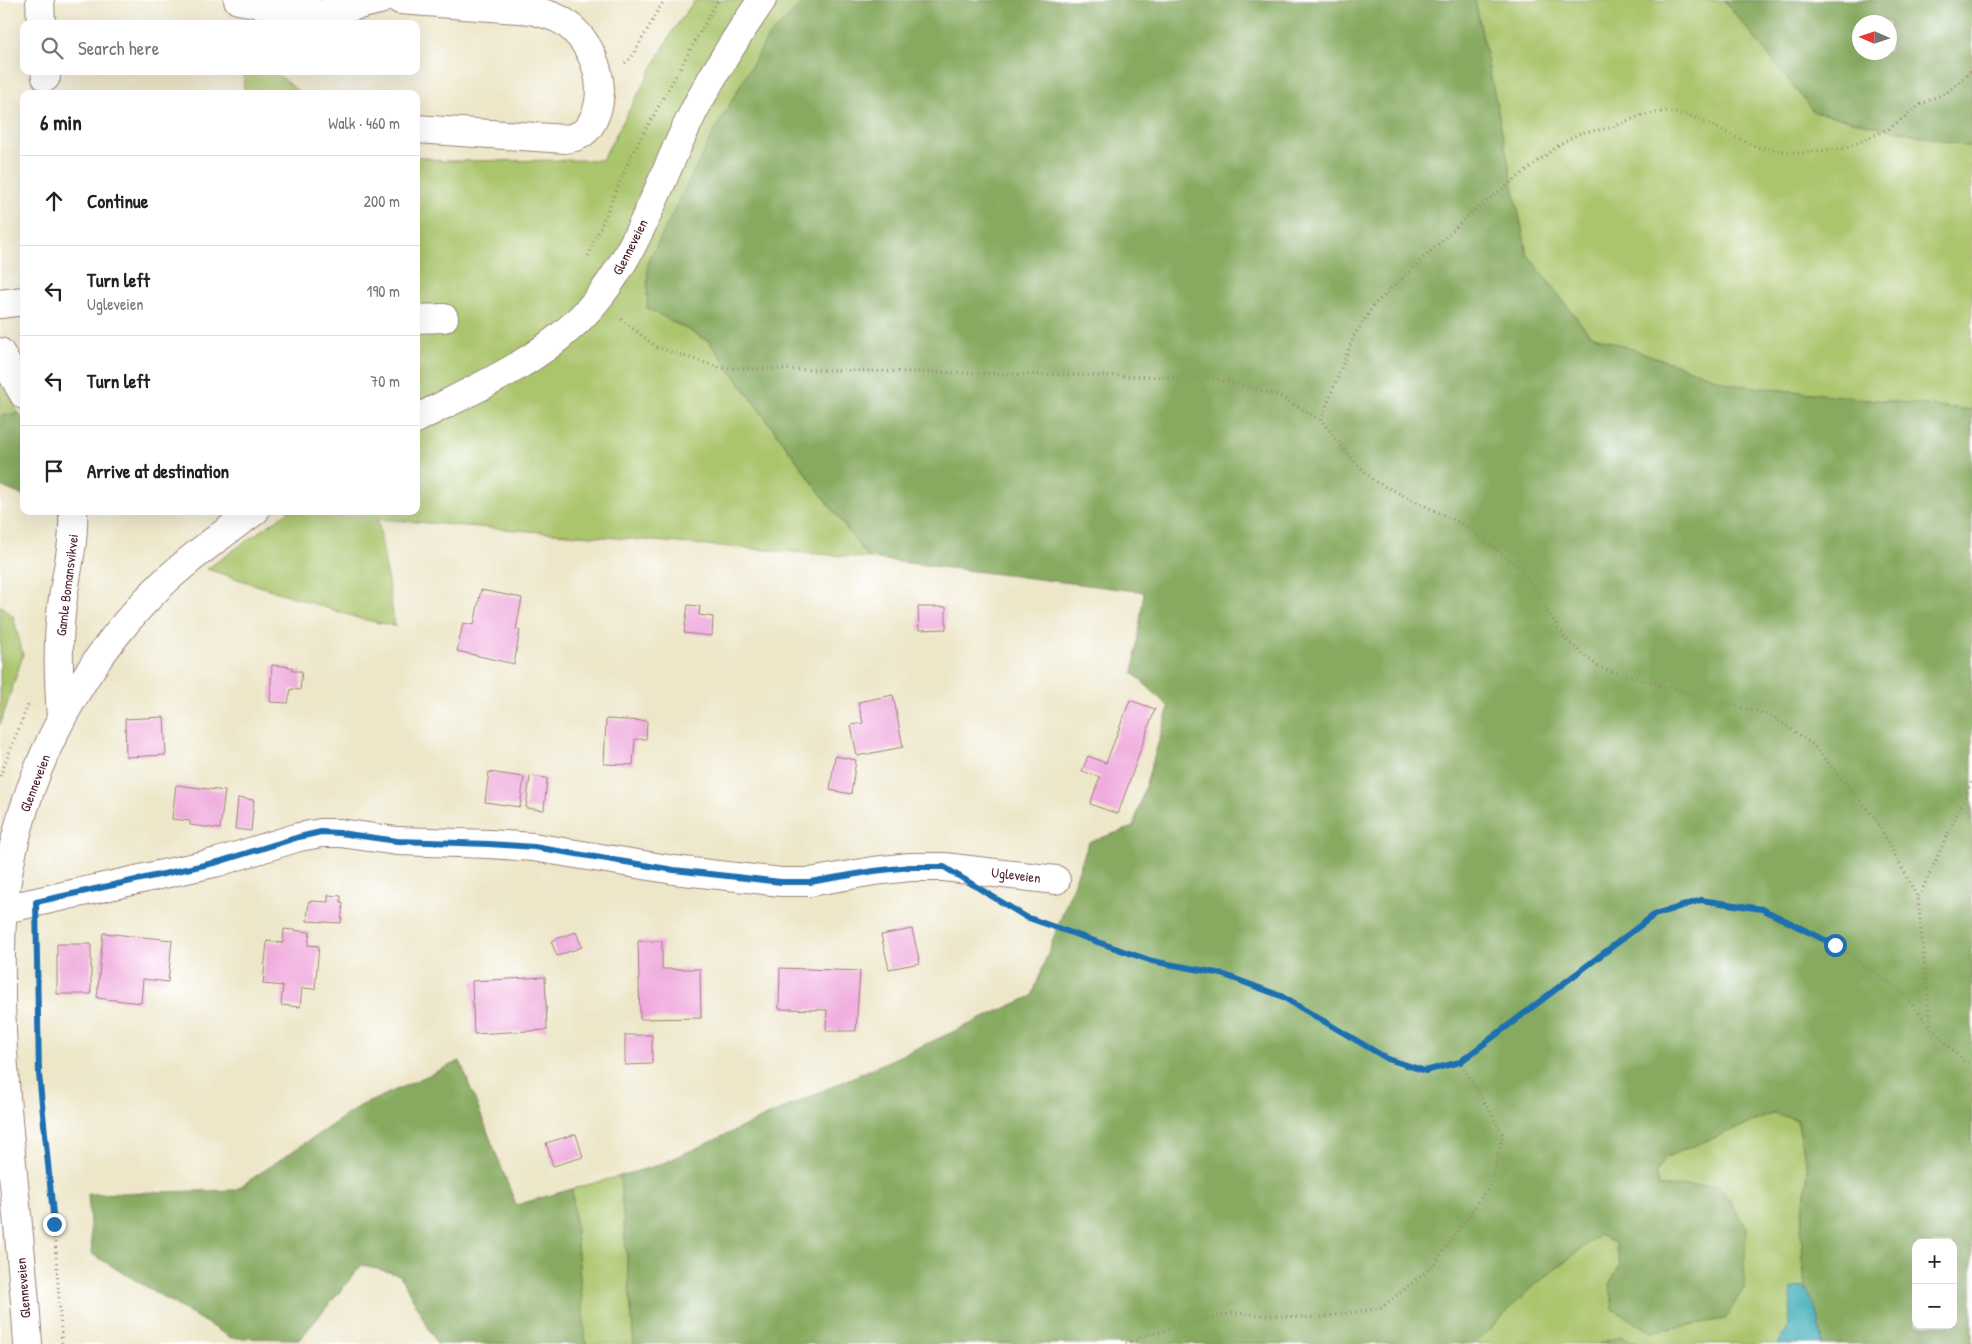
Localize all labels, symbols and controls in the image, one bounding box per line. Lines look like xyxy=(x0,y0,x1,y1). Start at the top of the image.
north arrow xyxy=(1852,15,1897,60)
search box xyxy=(20,20,420,75)
icon: search xyxy=(38,34,66,62)
text: Search here xyxy=(78,35,159,61)
text: 6 min xyxy=(40,108,82,137)
text: Walk · 460 m xyxy=(328,112,400,134)
icon: ahead xyxy=(40,187,68,215)
text: Continue xyxy=(87,188,148,214)
text: 200 m xyxy=(364,190,400,212)
street label: Glenneveien xyxy=(607,216,652,278)
text: Turn left xyxy=(87,267,150,293)
icon: left xyxy=(40,277,68,305)
text: 190 m xyxy=(367,280,400,302)
text: Ugleveien xyxy=(87,293,144,315)
icon: left xyxy=(40,367,68,395)
text: Turn left xyxy=(87,368,150,394)
text: 70 m xyxy=(370,370,400,392)
icon: arrive xyxy=(40,457,68,485)
text: Arrive at destination xyxy=(87,458,229,484)
street label: Gamle Bomansvikvei xyxy=(51,533,82,637)
street label: Glenneveien xyxy=(15,751,54,814)
street label: Ugleveien xyxy=(990,862,1042,888)
route start xyxy=(1824,934,1847,957)
route end xyxy=(43,1213,66,1236)
map controls xyxy=(1912,1239,1957,1329)
button: + xyxy=(1912,1239,1957,1284)
street label: Glenneveien xyxy=(10,1257,35,1319)
button: − xyxy=(1912,1284,1957,1329)

